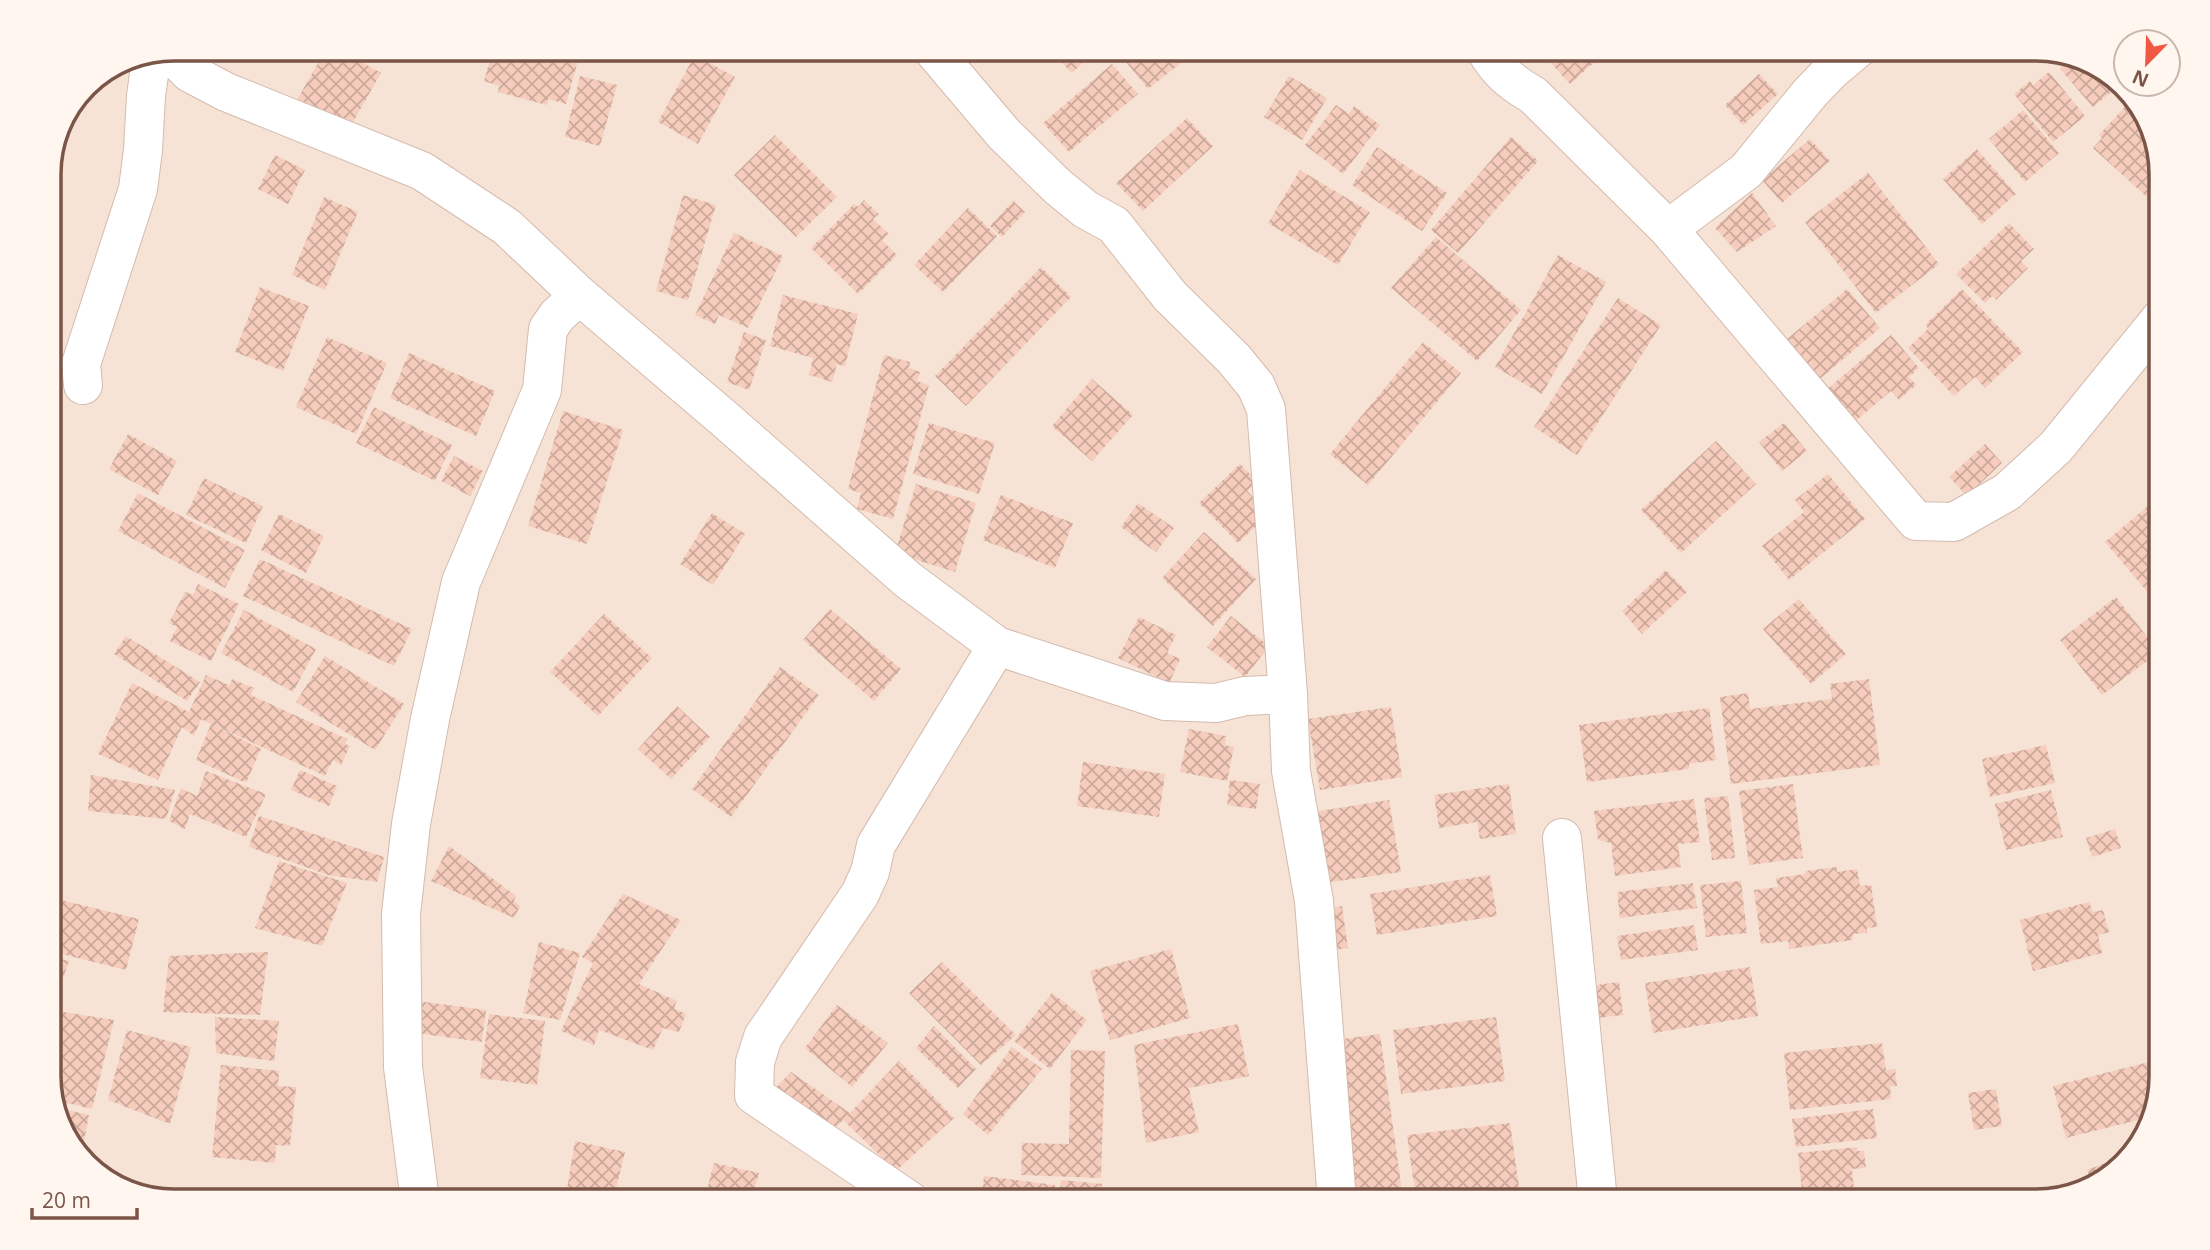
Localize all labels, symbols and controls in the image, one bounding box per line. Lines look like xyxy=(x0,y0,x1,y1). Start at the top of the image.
north arrow xyxy=(2112,28,2182,98)
text: N xyxy=(2128,64,2153,94)
scale bar xyxy=(32,1176,136,1220)
text: 20 m xyxy=(42,1186,91,1214)

